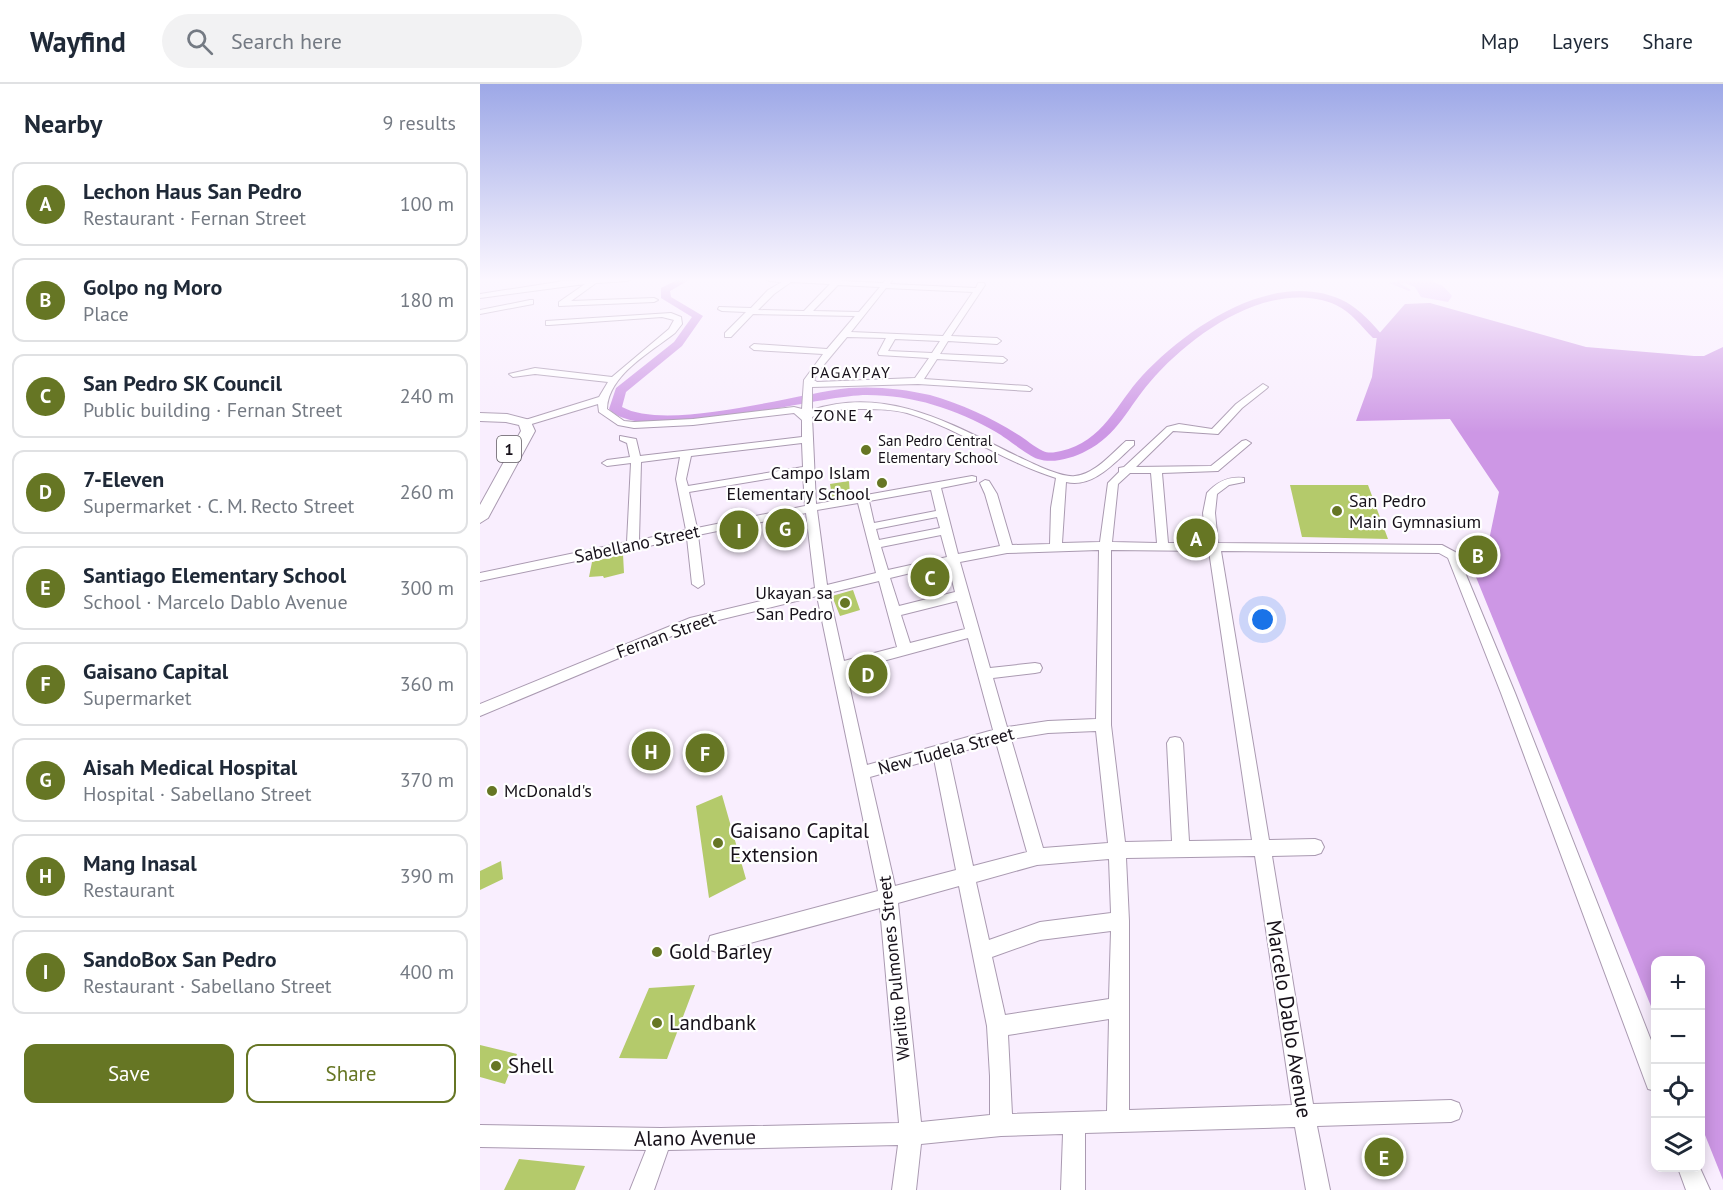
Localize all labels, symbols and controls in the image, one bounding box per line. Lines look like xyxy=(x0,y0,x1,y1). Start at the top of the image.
search box xyxy=(162,14,582,68)
text: Wayfind xyxy=(30,23,126,60)
icon: search xyxy=(183,25,216,58)
text: Search here xyxy=(231,27,342,55)
text: Map xyxy=(1481,28,1519,55)
text: Layers xyxy=(1552,28,1609,55)
text: Share xyxy=(1642,28,1693,55)
text: Nearby xyxy=(24,107,102,140)
text: 9 results xyxy=(383,110,456,136)
text: Lechon Haus San Pedro xyxy=(83,177,302,205)
text: A xyxy=(39,191,52,217)
text: 100 m xyxy=(400,191,454,217)
text: Restaurant · Fernan Street xyxy=(83,205,306,231)
text: Golpo ng Moro xyxy=(83,273,222,301)
text: B xyxy=(40,287,51,313)
text: 180 m xyxy=(400,287,454,313)
text: Place xyxy=(83,301,129,327)
district label: PAGAYPAY xyxy=(810,362,892,382)
text: San Pedro SK Council xyxy=(83,369,282,397)
text: C xyxy=(40,383,51,409)
text: 240 m xyxy=(400,383,454,409)
text: Public building · Fernan Street xyxy=(83,397,342,423)
district label: ZONE 4 xyxy=(814,405,874,425)
place label: San Pedro Central Elementary School xyxy=(878,431,998,467)
road number: 1 xyxy=(497,436,521,462)
marker: San Pedro Central Elementary School xyxy=(859,443,873,457)
place label: Campo Islam Elementary School xyxy=(727,461,871,505)
text: 7-Eleven xyxy=(83,465,164,493)
marker: Campo Islam Elementary School xyxy=(875,476,889,490)
text: D xyxy=(39,479,52,505)
text: 260 m xyxy=(400,479,454,505)
place label: San Pedro Main Gymnasium xyxy=(1349,489,1481,533)
text: Supermarket · C. M. Recto Street xyxy=(83,493,354,519)
marker: San Pedro Main Gymnasium xyxy=(1330,504,1344,518)
pin: G xyxy=(766,506,804,550)
pin: I xyxy=(720,508,758,552)
pin: A xyxy=(1176,516,1216,560)
street label: Sabellano Street xyxy=(572,519,701,568)
pin: B xyxy=(1458,532,1498,578)
pin: C xyxy=(910,554,950,600)
text: Santiago Elementary School xyxy=(83,561,346,589)
text: E xyxy=(40,575,51,601)
text: 300 m xyxy=(400,575,454,601)
place label: Ukayan sa San Pedro xyxy=(755,581,833,625)
text: School · Marcelo Dablo Avenue xyxy=(83,589,348,615)
marker: Ukayan sa San Pedro xyxy=(838,596,852,610)
your location xyxy=(1248,605,1277,634)
street label: Fernan Street xyxy=(613,606,719,663)
pin: D xyxy=(848,652,888,696)
text: Gaisano Capital xyxy=(83,657,228,685)
text: F xyxy=(40,671,51,697)
text: 360 m xyxy=(400,671,454,697)
text: Supermarket xyxy=(83,685,191,711)
street label: New Tudela Street xyxy=(875,721,1016,780)
pin: H xyxy=(632,728,670,774)
pin: F xyxy=(686,730,724,776)
text: Aisah Medical Hospital xyxy=(83,753,297,781)
text: G xyxy=(39,767,52,793)
text: 370 m xyxy=(400,767,454,793)
place label: McDonald's xyxy=(504,779,592,802)
text: Hospital · Sabellano Street xyxy=(83,781,312,807)
marker: McDonald's xyxy=(485,784,499,798)
place label: Gaisano Capital Extension xyxy=(730,817,869,868)
marker: Gaisano Capital Extension xyxy=(711,836,725,850)
text: Mang Inasal xyxy=(83,849,197,877)
text: H xyxy=(39,863,52,889)
text: 390 m xyxy=(400,863,454,889)
street label: Warlito Pulmones Street xyxy=(872,875,915,1062)
text: Restaurant xyxy=(83,877,174,903)
street label: Marcelo Dablo Avenue xyxy=(1260,918,1318,1120)
place label: Gold Barley xyxy=(669,938,772,965)
text: SandoBox San Pedro xyxy=(83,945,276,973)
marker: Gold Barley xyxy=(650,945,664,959)
map controls xyxy=(1651,956,1705,1172)
button: + xyxy=(1651,956,1705,1010)
text: I xyxy=(43,959,48,985)
text: 400 m xyxy=(400,959,454,985)
text: Restaurant · Sabellano Street xyxy=(83,973,332,999)
place label: Landbank xyxy=(669,1009,756,1036)
button: − xyxy=(1651,1010,1705,1064)
marker: Landbank xyxy=(650,1016,664,1030)
button: Save xyxy=(24,1044,234,1103)
button: Share xyxy=(246,1044,456,1103)
place label: Shell xyxy=(508,1052,554,1079)
marker: Shell xyxy=(489,1059,503,1073)
button: locate xyxy=(1651,1064,1705,1118)
button: layers xyxy=(1651,1118,1705,1172)
street label: Alano Avenue xyxy=(634,1123,756,1152)
pin: E xyxy=(1364,1134,1404,1180)

